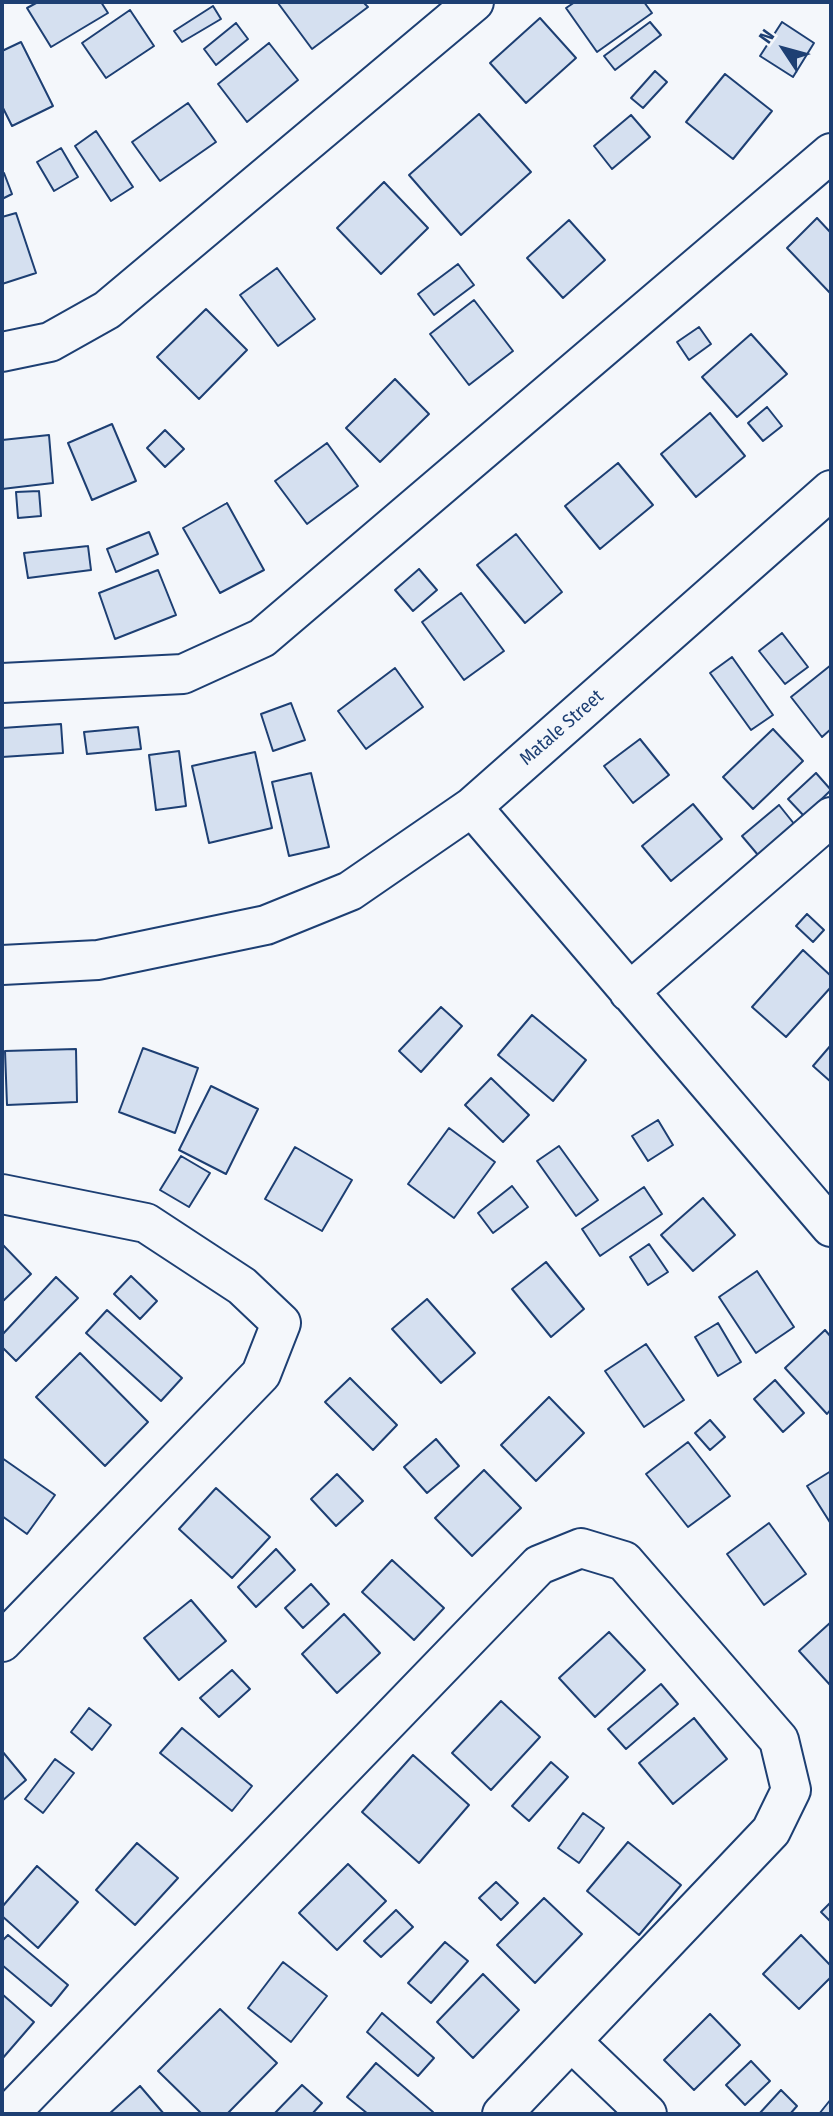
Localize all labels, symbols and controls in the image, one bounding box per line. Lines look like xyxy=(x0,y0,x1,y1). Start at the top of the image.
north arrow xyxy=(749,14,819,84)
text: N xyxy=(754,25,779,48)
street label: Matale Street xyxy=(515,685,609,771)

